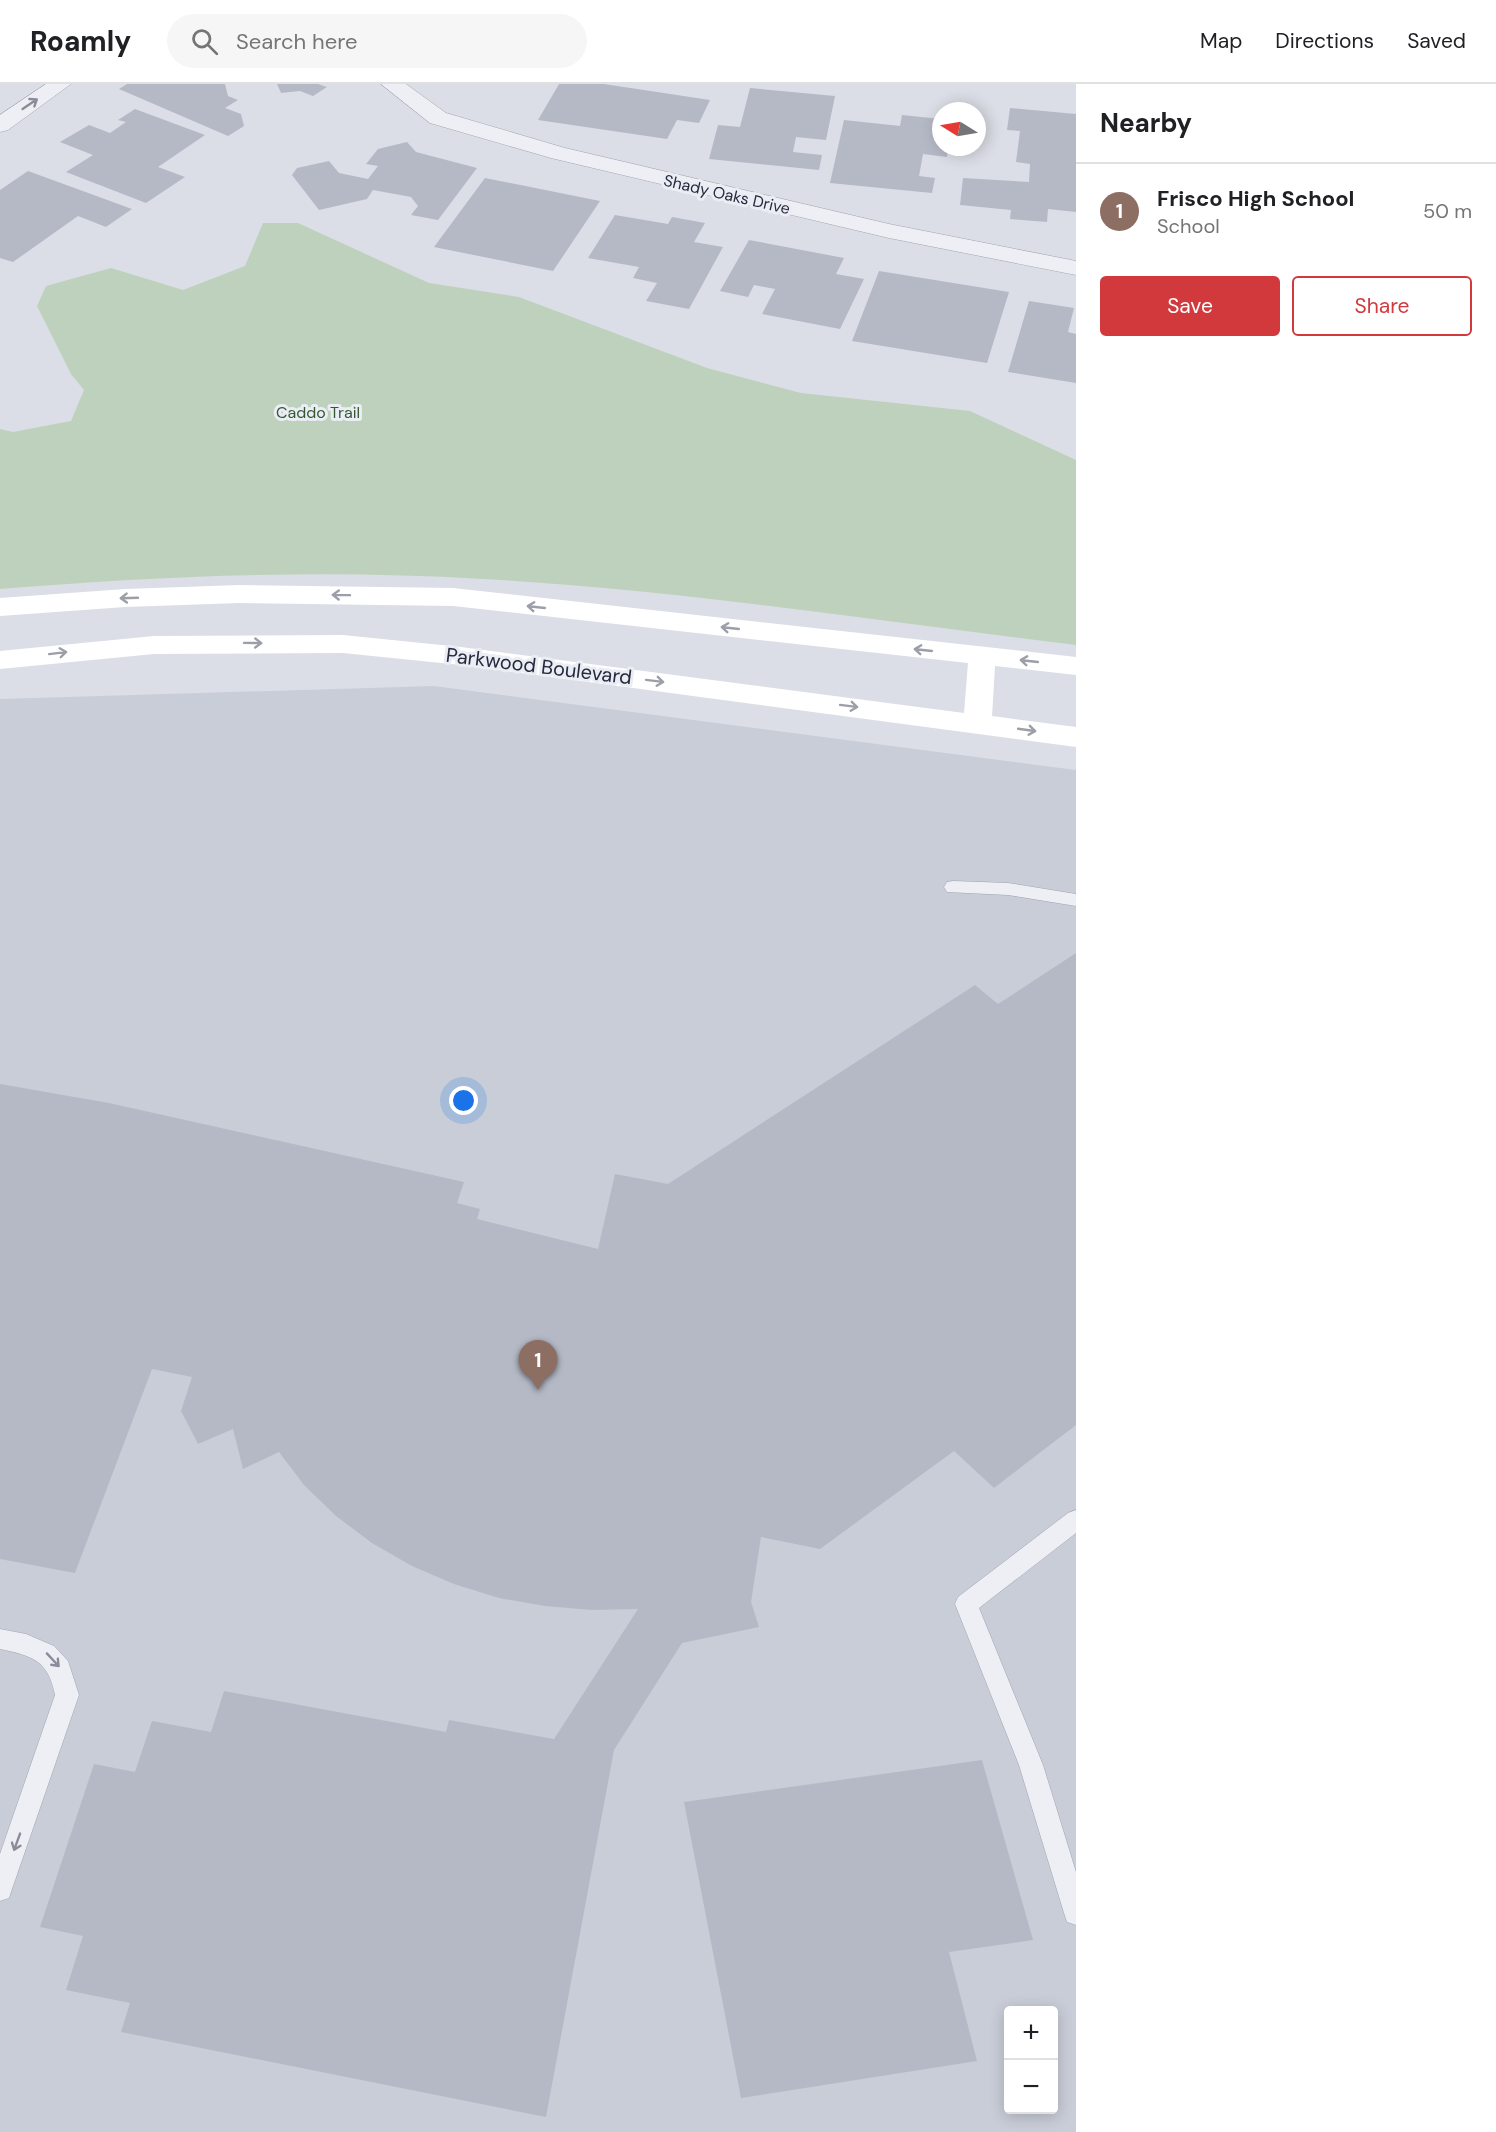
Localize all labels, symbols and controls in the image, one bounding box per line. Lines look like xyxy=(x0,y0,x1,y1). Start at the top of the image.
search box xyxy=(167,14,587,68)
text: Roamly xyxy=(30,23,131,60)
icon: search xyxy=(188,25,221,58)
text: Search here xyxy=(236,27,357,56)
text: Map xyxy=(1200,27,1242,55)
text: Directions xyxy=(1275,27,1374,55)
text: Saved xyxy=(1407,27,1466,55)
one-way arrow xyxy=(21,98,38,110)
north arrow xyxy=(932,102,986,156)
text: Nearby xyxy=(1100,106,1192,140)
street label: Shady Oaks Drive xyxy=(662,170,792,219)
text: Frisco High School xyxy=(1157,184,1354,213)
text: 1 xyxy=(1116,198,1123,224)
text: 50 m xyxy=(1423,198,1472,224)
text: School xyxy=(1157,213,1220,239)
button: Save xyxy=(1100,276,1280,336)
button: Share xyxy=(1292,276,1472,336)
park label: Caddo Trail xyxy=(276,402,360,423)
one-way arrow xyxy=(332,589,352,601)
one-way arrow xyxy=(119,592,139,603)
one-way arrow xyxy=(526,601,546,612)
one-way arrow xyxy=(720,622,740,633)
one-way arrow xyxy=(242,637,262,649)
street label: Parkwood Boulevard xyxy=(444,642,634,690)
one-way arrow xyxy=(914,644,934,655)
one-way arrow xyxy=(48,647,67,658)
one-way arrow xyxy=(1019,656,1039,667)
one-way arrow xyxy=(645,676,665,687)
one-way arrow xyxy=(838,701,858,712)
one-way arrow xyxy=(1016,724,1036,735)
your location xyxy=(449,1086,478,1115)
pin: 1 xyxy=(518,1340,558,1390)
one-way arrow xyxy=(45,1652,60,1667)
one-way arrow xyxy=(11,1832,22,1851)
map controls xyxy=(1004,2006,1058,2114)
button: + xyxy=(1004,2006,1058,2060)
button: − xyxy=(1004,2060,1058,2114)

